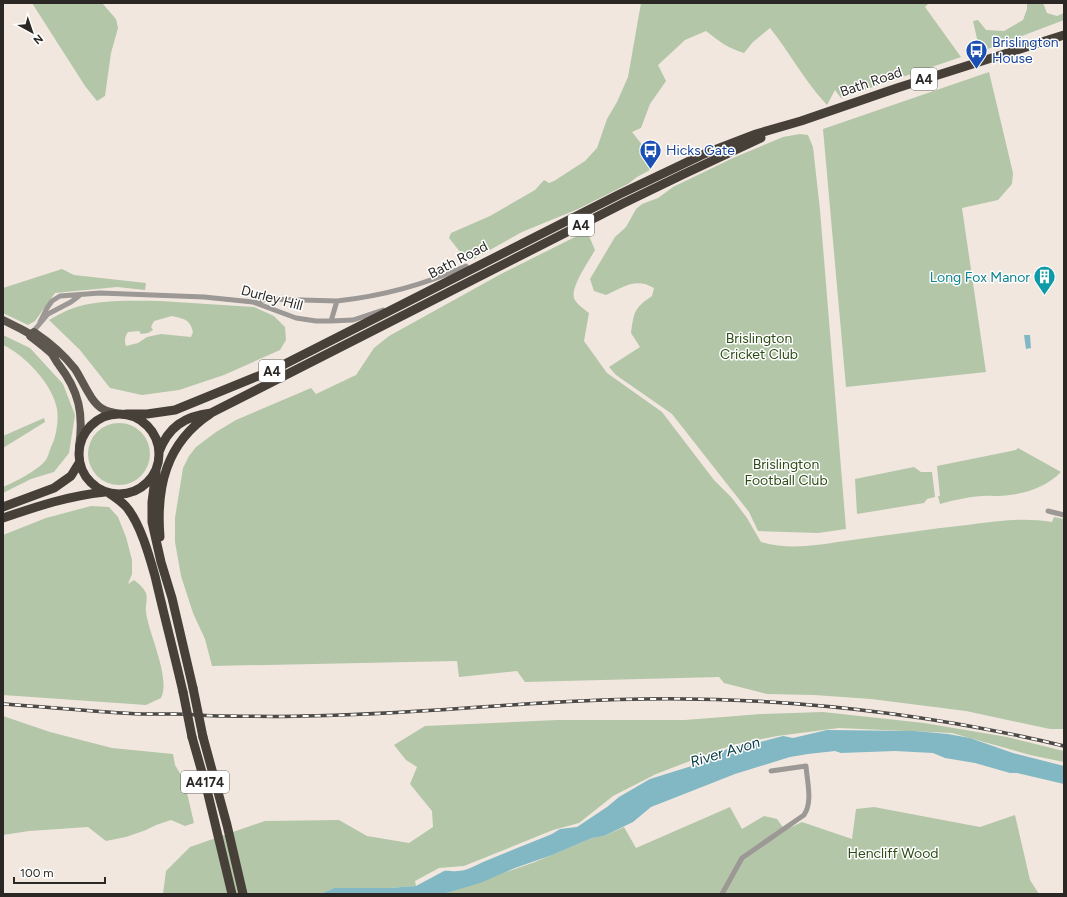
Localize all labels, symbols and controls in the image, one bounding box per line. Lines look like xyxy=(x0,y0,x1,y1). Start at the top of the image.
north arrow xyxy=(12,12,52,52)
text: N xyxy=(31,32,46,47)
place label: Brislington House xyxy=(992,34,1059,67)
bus stop icon: Brislington House xyxy=(963,37,989,70)
street label: Bath Road xyxy=(838,63,904,101)
road number: A4 xyxy=(911,68,937,90)
bus stop icon: Hicks Gate xyxy=(637,137,663,170)
place label: Hicks Gate xyxy=(666,142,735,159)
road number: A4 xyxy=(568,214,594,236)
street label: Bath Road xyxy=(425,238,491,282)
building icon: Long Fox Manor xyxy=(1032,264,1058,297)
place label: Long Fox Manor xyxy=(930,269,1030,286)
street label: Durley Hill xyxy=(239,282,305,314)
park label: Brislington Cricket Club xyxy=(720,330,798,363)
road number: A4 xyxy=(259,360,285,382)
park label: Brislington Football Club xyxy=(744,456,828,489)
water label: River Avon xyxy=(688,733,762,771)
road number: A4174 xyxy=(181,771,229,793)
park label: Hencliff Wood xyxy=(848,845,938,862)
scale bar xyxy=(14,859,105,885)
text: 100 m xyxy=(20,866,54,880)

